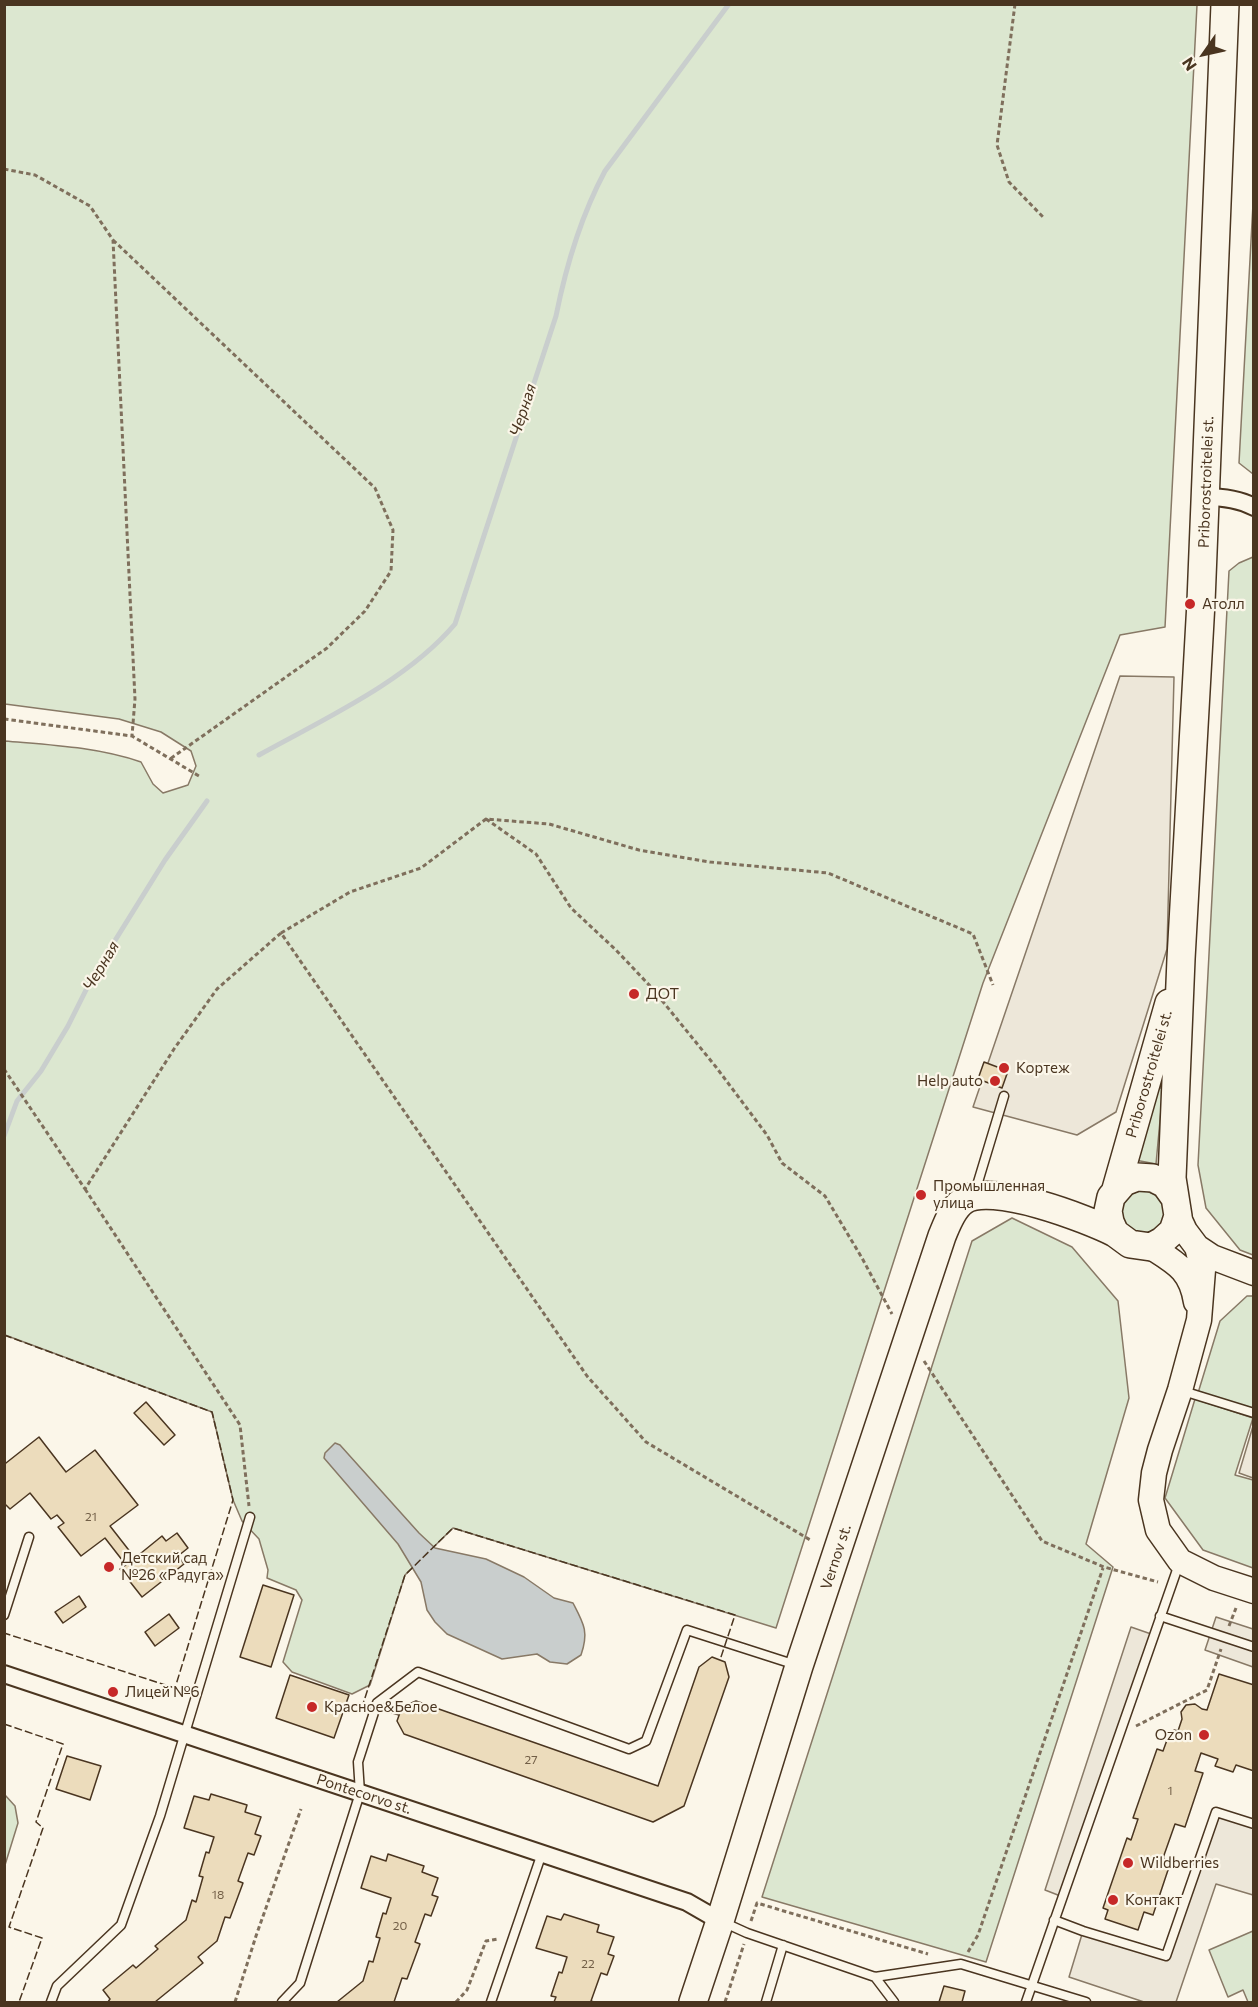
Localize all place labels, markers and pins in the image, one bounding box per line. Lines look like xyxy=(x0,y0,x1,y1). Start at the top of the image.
place label: Атолл xyxy=(1202,595,1245,613)
marker: Атолл xyxy=(1183,597,1197,611)
place label: ДОТ xyxy=(646,985,679,1003)
marker: ДОТ xyxy=(627,987,641,1001)
place label: Кортеж xyxy=(1016,1059,1070,1077)
marker: Кортеж xyxy=(997,1061,1011,1075)
place label: Help auto xyxy=(917,1072,983,1090)
marker: Help auto xyxy=(988,1074,1002,1088)
place label: Промышленная улица xyxy=(933,1177,1045,1212)
marker: Промышленная улица xyxy=(914,1188,928,1202)
place label: Детский сад №26 «Радуга» xyxy=(121,1549,224,1584)
marker: Детский сад №26 «Радуга» xyxy=(102,1560,116,1574)
place label: Лицей №6 xyxy=(125,1683,200,1701)
marker: Лицей №6 xyxy=(106,1685,120,1699)
place label: Красное&Белое xyxy=(324,1698,437,1716)
marker: Красное&Белое xyxy=(305,1700,319,1714)
place label: Ozon xyxy=(1155,1726,1192,1744)
marker: Ozon xyxy=(1197,1728,1211,1742)
place label: Wildberries xyxy=(1140,1854,1219,1872)
marker: Wildberries xyxy=(1121,1856,1135,1870)
place label: Контакт xyxy=(1125,1891,1182,1909)
marker: Контакт xyxy=(1106,1893,1120,1907)

